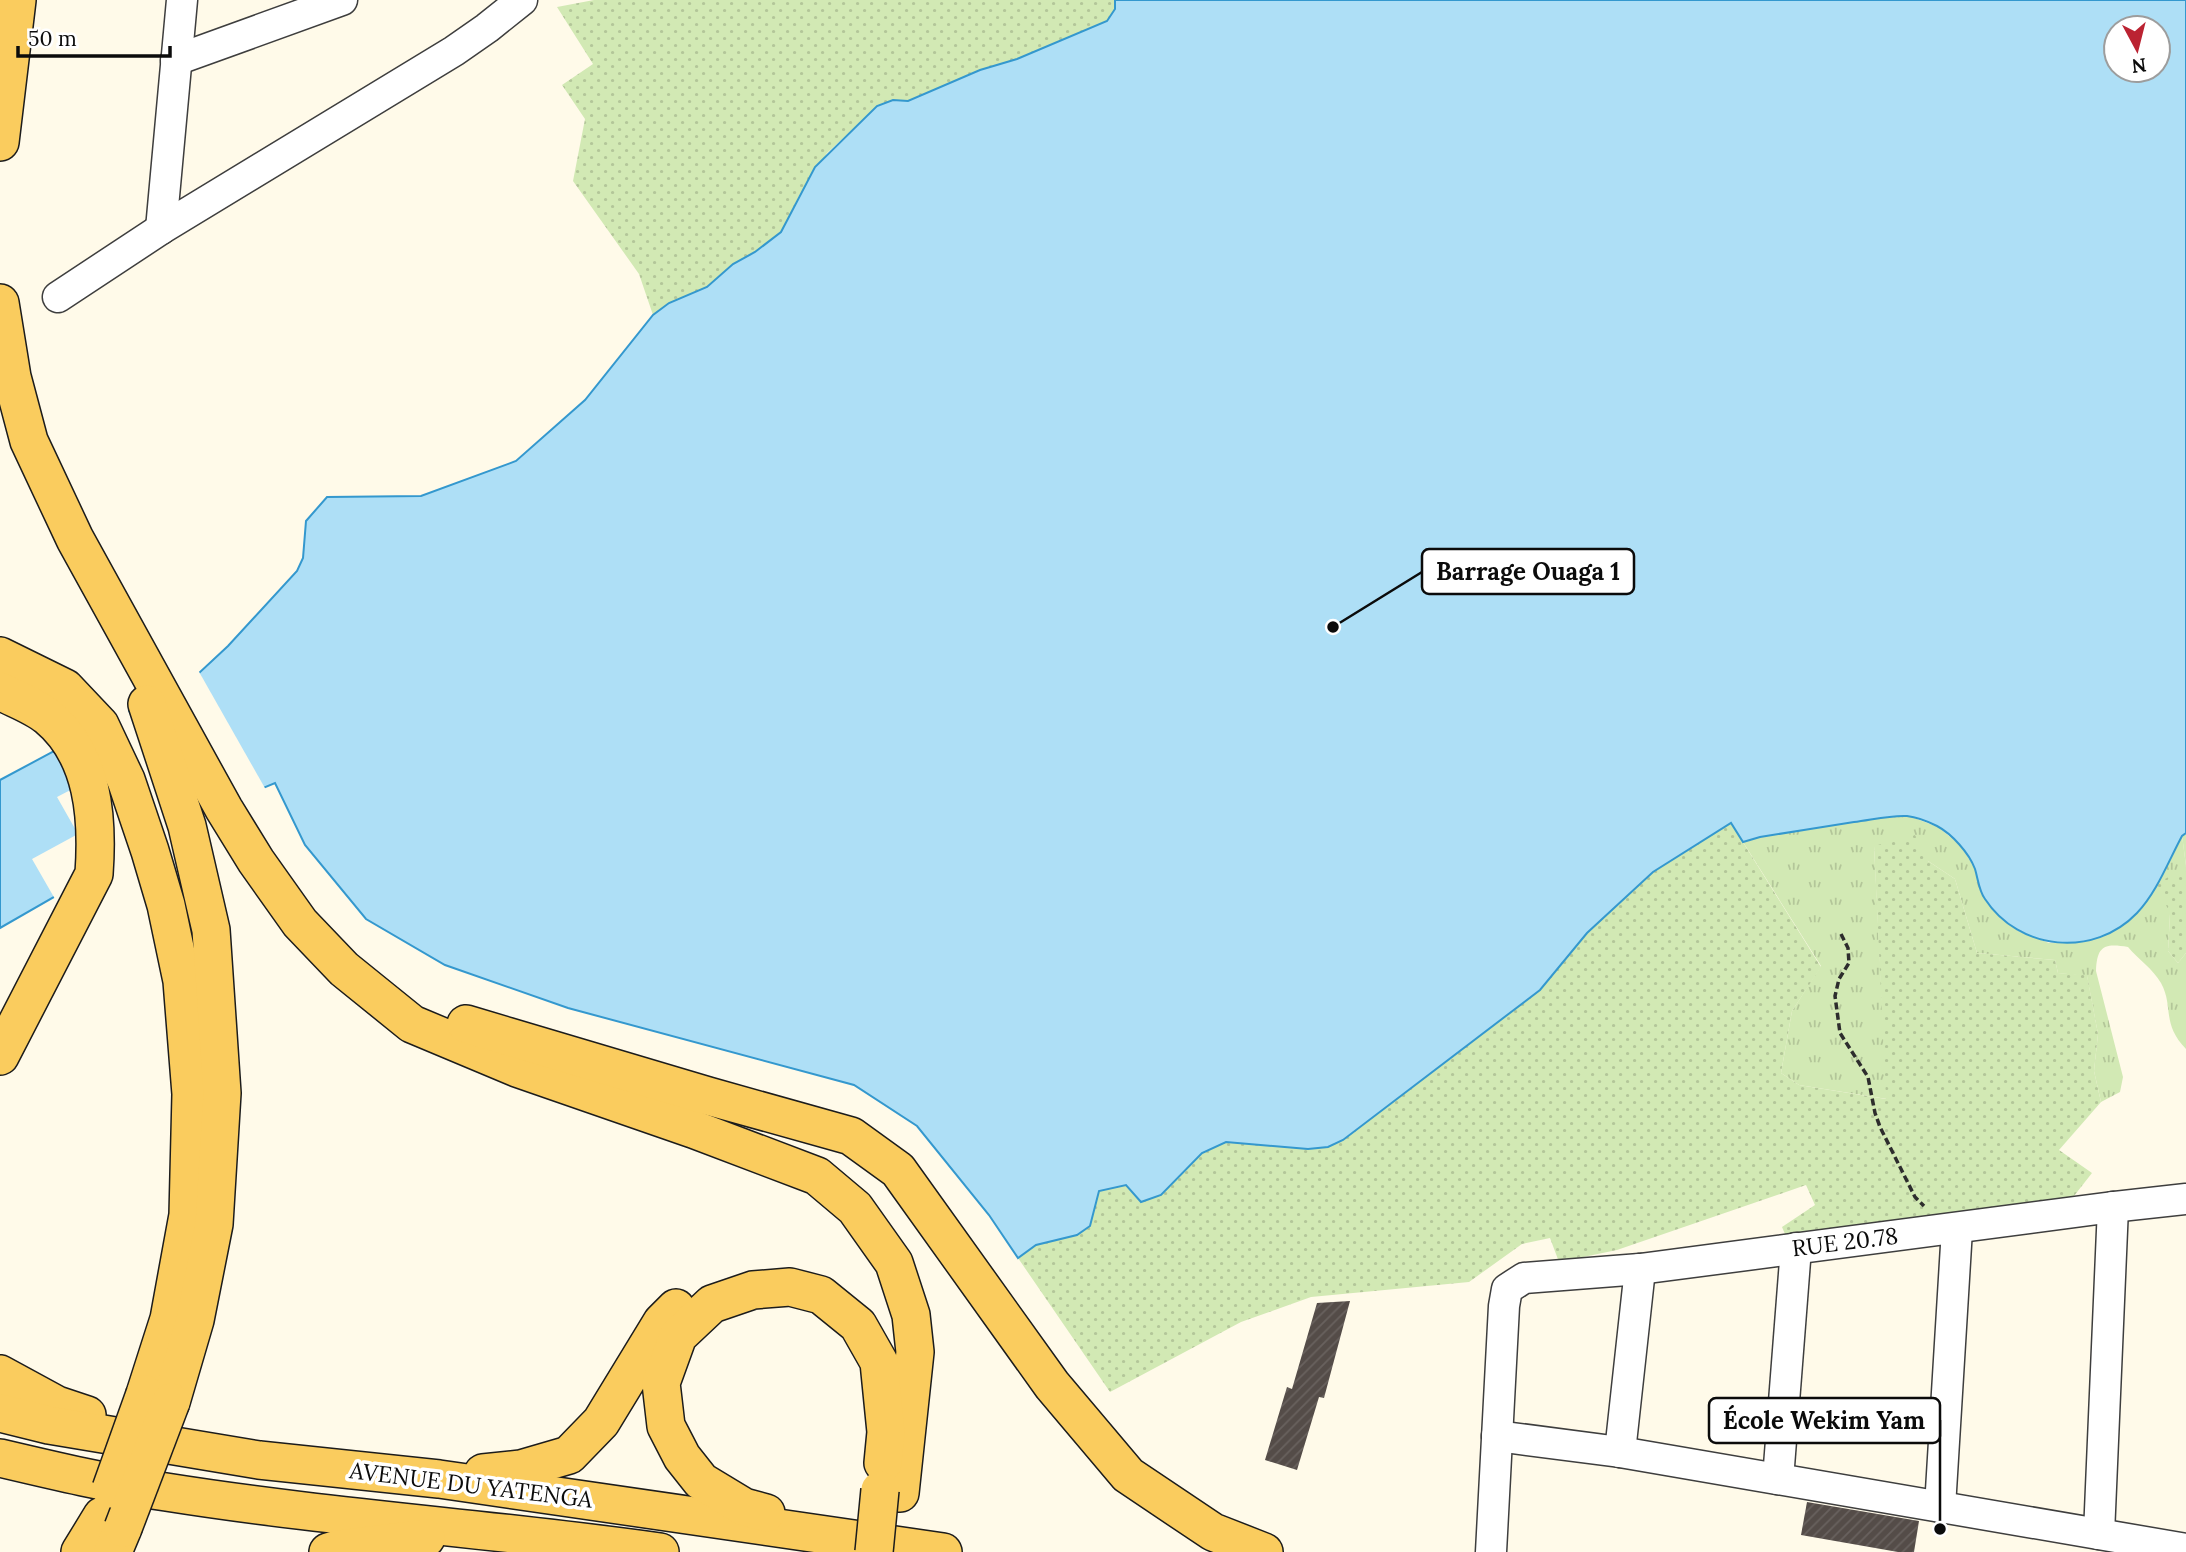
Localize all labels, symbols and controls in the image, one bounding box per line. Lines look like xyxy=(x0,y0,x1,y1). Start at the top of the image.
scale bar xyxy=(18,14,170,58)
north arrow xyxy=(2102,14,2172,84)
text: 50 m xyxy=(28,25,77,52)
text: N xyxy=(2130,53,2148,79)
callout: Barrage Ouaga 1 xyxy=(1422,549,1634,594)
text: Barrage Ouaga 1 xyxy=(1436,556,1620,587)
street label: RUE 20.78 xyxy=(1790,1221,1900,1262)
callout: École Wekim Yam xyxy=(1709,1398,1940,1443)
text: École Wekim Yam xyxy=(1723,1404,1925,1436)
street label: AVENUE DU YATENGA xyxy=(347,1455,595,1514)

